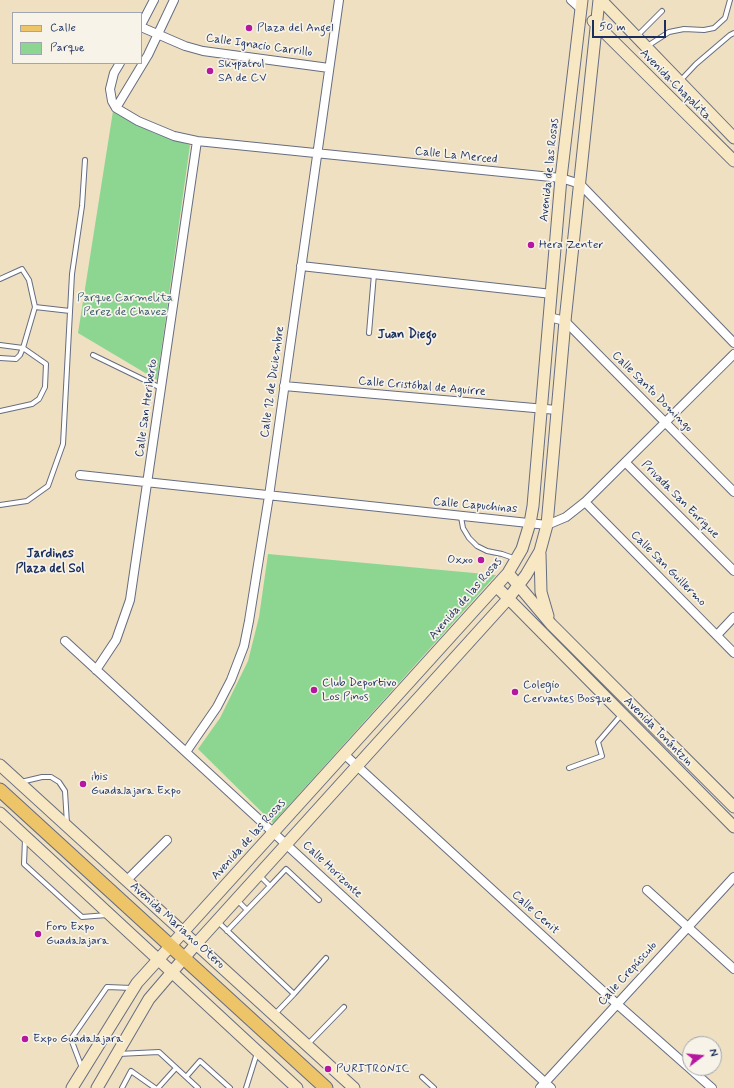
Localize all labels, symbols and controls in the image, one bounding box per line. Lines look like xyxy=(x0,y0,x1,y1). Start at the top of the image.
legend xyxy=(12,12,142,64)
scale bar xyxy=(594,12,668,38)
text: 50 m xyxy=(599,19,626,35)
text: Calle xyxy=(50,20,76,36)
place label: Plaza del Angel xyxy=(257,21,333,35)
marker: Plaza del Angel xyxy=(244,23,254,33)
street label: Calle Ignacio Carrillo xyxy=(205,31,313,61)
text: Parque xyxy=(50,40,85,56)
street label: Avenida Chapalita xyxy=(636,46,714,124)
place label: Skypatrol SA de CV xyxy=(218,57,267,85)
marker: Skypatrol SA de CV xyxy=(205,66,215,76)
street label: Avenida de las Rosas xyxy=(537,118,563,222)
street label: Calle La Merced xyxy=(414,145,498,167)
place label: Hera Zenter xyxy=(539,238,603,252)
marker: Hera Zenter xyxy=(526,240,536,250)
park label: Parque Carmelita Perez de Chavez xyxy=(77,291,173,319)
street label: Calle 12 de Diciembre xyxy=(258,325,288,439)
district label: Juan Diego xyxy=(377,327,437,343)
street label: Calle Santo Domingo xyxy=(609,349,695,435)
street label: Calle San Heriberto xyxy=(133,358,161,458)
street label: Calle Cristóbal de Aguirre xyxy=(358,374,486,400)
street label: Privada San Enrique xyxy=(638,458,722,542)
street label: Calle Capuchinas xyxy=(432,495,518,517)
street label: Calle San Guillermo xyxy=(627,528,709,610)
district label: Jardines Plaza del Sol xyxy=(15,546,85,577)
place label: Oxxo xyxy=(447,553,473,567)
street label: Avenida de las Rosas xyxy=(426,555,506,643)
marker: Oxxo xyxy=(476,555,486,565)
place label: Club Deportivo Los Pinos xyxy=(322,676,397,704)
place label: Colegio Cervantes Bosque xyxy=(523,678,612,706)
marker: Club Deportivo Los Pinos xyxy=(309,685,319,695)
marker: Colegio Cervantes Bosque xyxy=(510,687,520,697)
street label: Avenida Tonántzin xyxy=(620,694,696,770)
place label: ibis Guadalajara Expo xyxy=(91,770,181,798)
marker: ibis Guadalajara Expo xyxy=(78,779,88,789)
street label: Avenida de las Rosas xyxy=(209,797,289,883)
street label: Calle Horizonte xyxy=(299,839,365,901)
street label: Avenida Mariano Otero xyxy=(127,880,227,972)
street label: Calle Cenit xyxy=(508,888,562,938)
place label: Foro Expo Guadalajara xyxy=(46,920,109,948)
marker: Foro Expo Guadalajara xyxy=(33,929,43,939)
street label: Calle Crepúsculo xyxy=(595,939,661,1009)
place label: Expo Guadalajara xyxy=(33,1032,123,1046)
marker: Expo Guadalajara xyxy=(20,1034,30,1044)
north arrow xyxy=(682,1036,722,1076)
text: N xyxy=(705,1048,720,1058)
place label: PURITRONIC xyxy=(336,1062,409,1076)
marker: PURITRONIC xyxy=(323,1064,333,1074)

